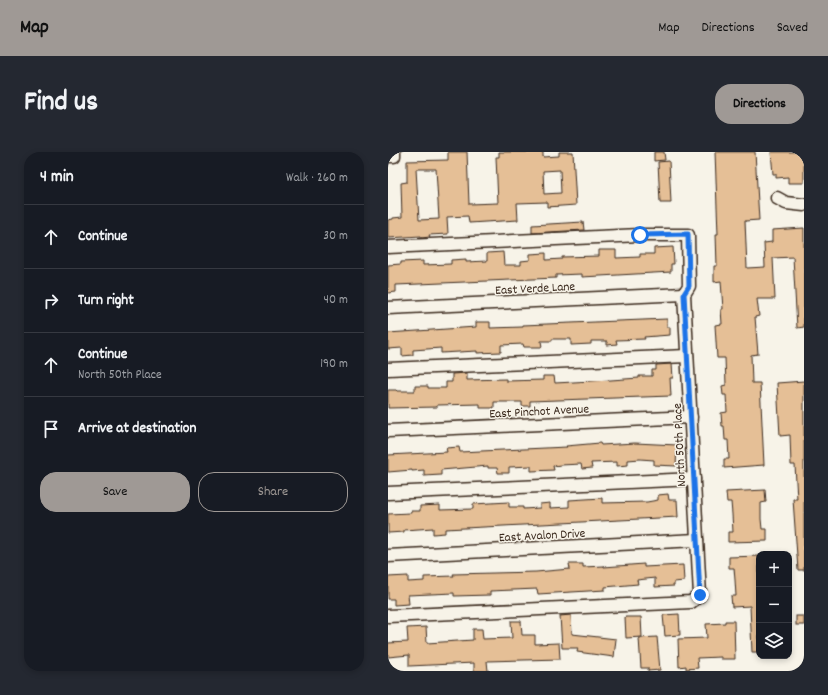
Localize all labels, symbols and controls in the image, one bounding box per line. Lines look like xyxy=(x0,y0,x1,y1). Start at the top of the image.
text: Map xyxy=(20,15,49,42)
text: Map xyxy=(658,18,680,38)
text: Directions xyxy=(702,18,755,38)
text: Saved xyxy=(777,18,808,38)
text: Find us xyxy=(24,84,98,124)
button: Directions xyxy=(715,84,804,124)
text: 4 min xyxy=(40,166,74,190)
text: Walk · 260 m xyxy=(286,169,348,188)
icon: ahead xyxy=(40,226,62,248)
text: Continue xyxy=(78,226,127,248)
route start xyxy=(631,226,649,244)
text: 30 m xyxy=(323,227,348,246)
street label: East Verde Lane xyxy=(495,278,576,301)
icon: right xyxy=(40,290,62,312)
text: Turn right xyxy=(78,290,134,312)
text: 40 m xyxy=(324,291,348,310)
text: Continue xyxy=(78,344,127,366)
icon: ahead xyxy=(40,354,62,376)
text: 190 m xyxy=(320,355,348,374)
text: North 50th Place xyxy=(78,366,162,385)
street label: East Pinchot Avenue xyxy=(489,400,590,425)
street label: North 50th Place xyxy=(669,402,692,487)
icon: arrive xyxy=(40,418,62,440)
text: Arrive at destination xyxy=(78,418,196,440)
button: Save xyxy=(40,472,190,512)
button: Share xyxy=(198,472,348,512)
street label: East Avalon Drive xyxy=(498,525,586,548)
map controls xyxy=(756,551,792,659)
button: + xyxy=(756,551,792,587)
route end xyxy=(691,586,709,604)
button: − xyxy=(756,587,792,623)
button: layers xyxy=(756,623,792,659)

